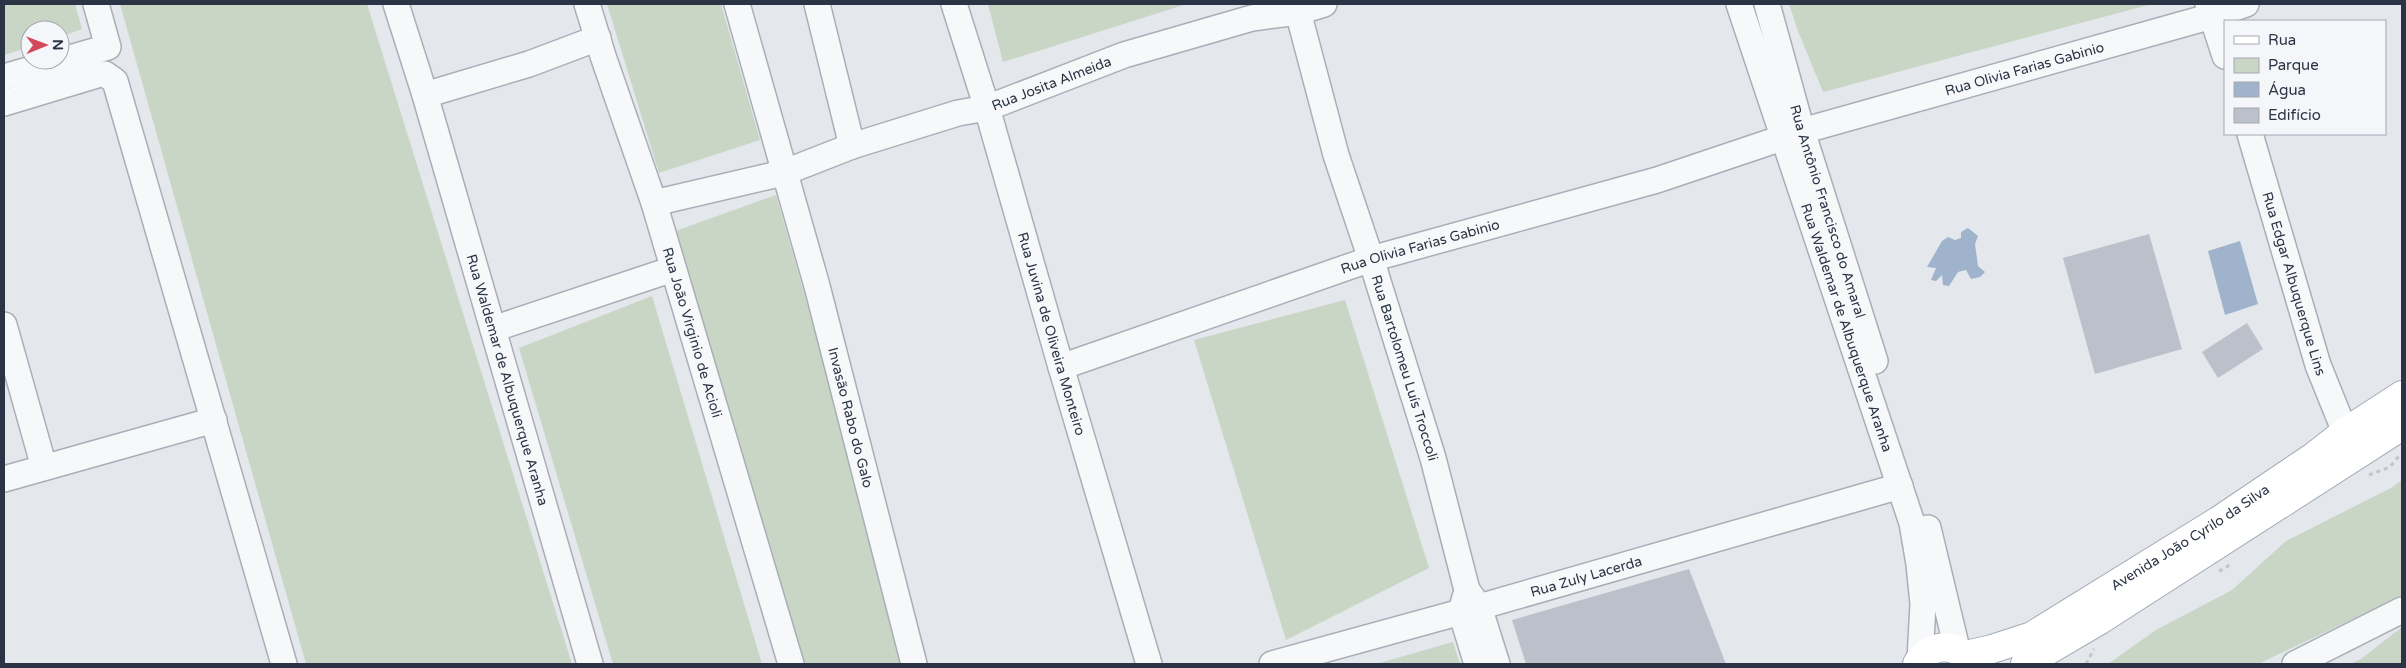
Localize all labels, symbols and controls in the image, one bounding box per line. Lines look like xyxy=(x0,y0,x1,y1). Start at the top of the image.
north arrow xyxy=(20,20,70,70)
legend xyxy=(2224,20,2386,135)
text: Rua xyxy=(2268,31,2296,49)
street label: Rua Olivia Farias Gabinio xyxy=(1943,38,2106,99)
text: N xyxy=(49,39,66,51)
street label: Rua Josita Almeida xyxy=(989,52,1114,114)
text: Parque xyxy=(2268,56,2319,74)
text: Água xyxy=(2268,81,2306,99)
street label: Rua Antônio Francisco do Amaral xyxy=(1787,103,1869,320)
text: Edifício xyxy=(2268,106,2321,124)
street label: Rua Edgar Albuquerque Lins xyxy=(2259,190,2330,378)
street label: Rua Waldemar de Albuquerque Aranha xyxy=(1797,201,1896,454)
street label: Rua Olivia Farias Gabinio xyxy=(1338,215,1501,277)
street label: Rua Juvina de Oliveira Monteiro xyxy=(1014,230,1089,437)
street label: Rua João Virginio de Acioli xyxy=(659,245,726,420)
street label: Rua Waldemar de Albuquerque Aranha xyxy=(463,252,552,508)
street label: Rua Bartolomeu Luís Troccoli xyxy=(1368,273,1442,463)
street label: Invasão Rabo do Galo xyxy=(825,345,877,490)
street label: Avenida João Cyrilo da Silva xyxy=(2107,480,2273,594)
street label: Rua Zuly Lacerda xyxy=(1528,552,1644,600)

